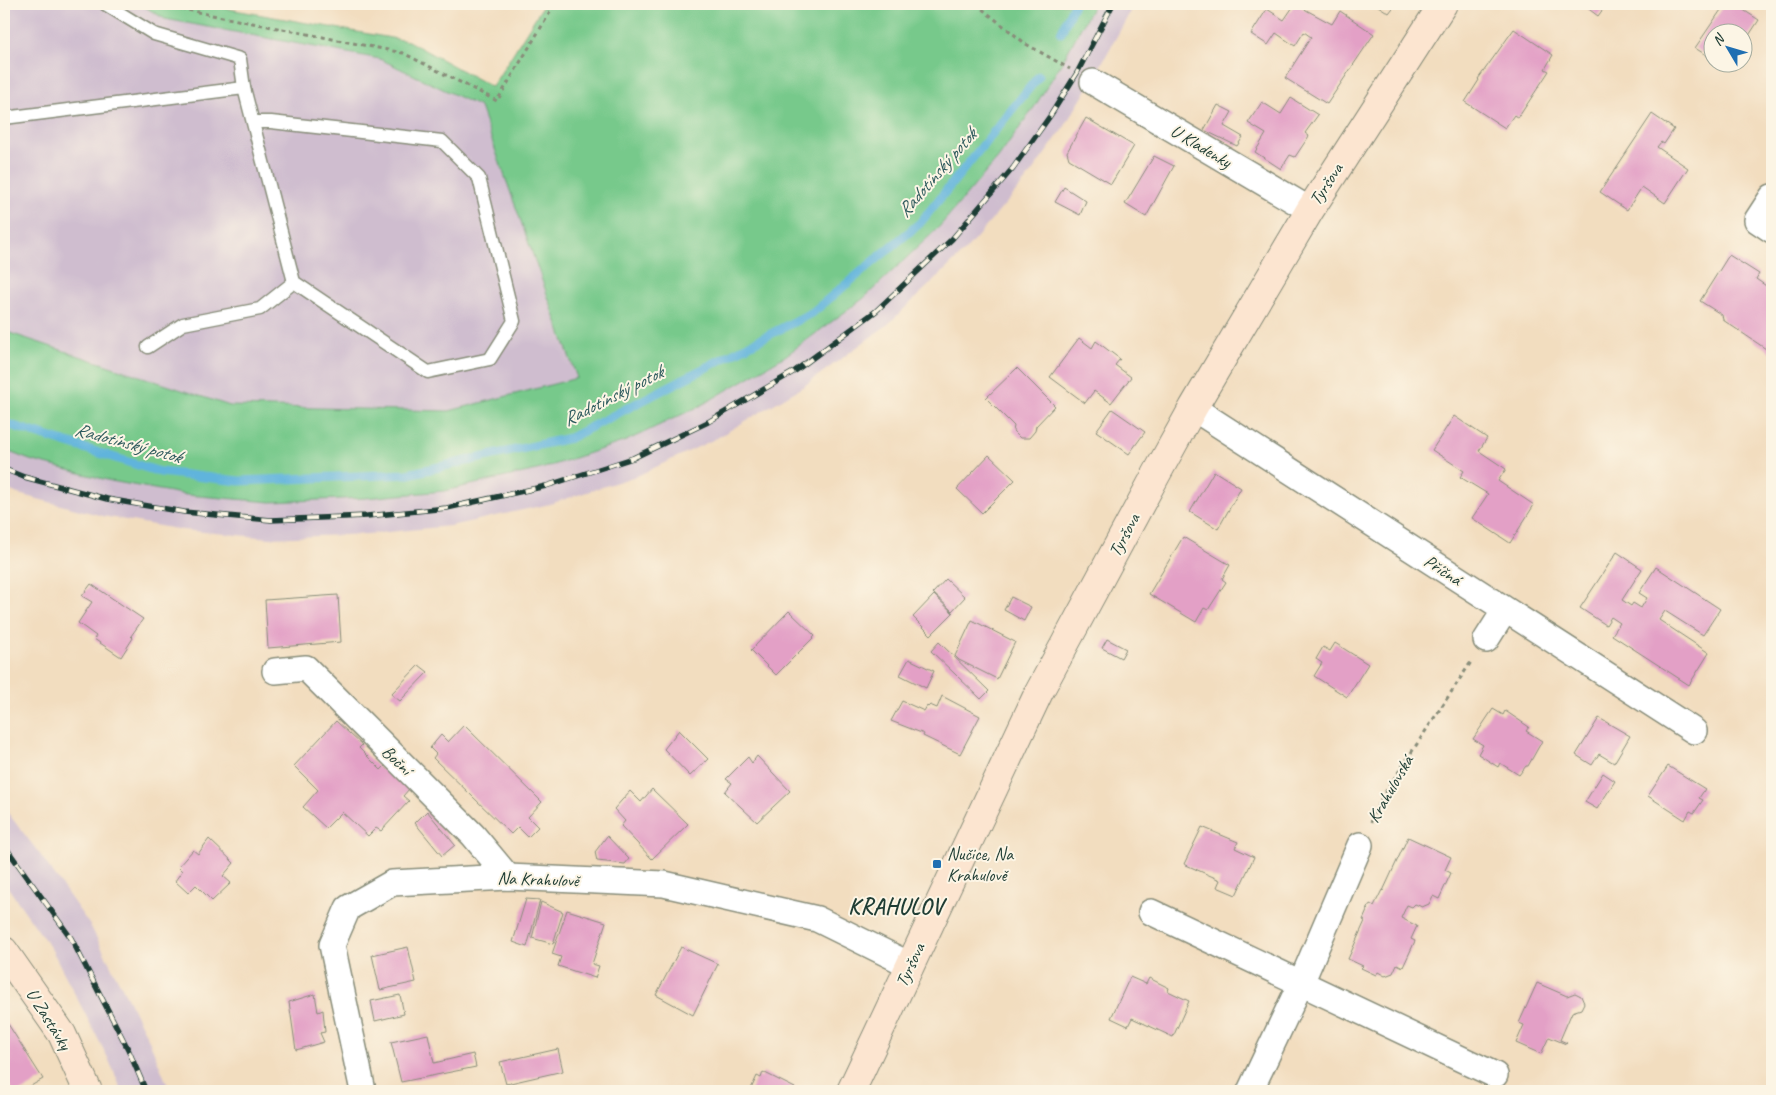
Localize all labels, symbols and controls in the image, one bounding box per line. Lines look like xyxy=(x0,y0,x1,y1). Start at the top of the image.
north arrow xyxy=(1704,22,1754,72)
text: N xyxy=(1709,30,1729,49)
street label: U Kladenky xyxy=(1167,119,1237,174)
water label: Radotínský potok xyxy=(892,121,985,222)
street label: Tyršova xyxy=(1304,157,1349,209)
water label: Radotínský potok xyxy=(559,359,671,431)
water label: Radotínský potok xyxy=(72,417,188,470)
street label: Tyršova xyxy=(1104,508,1145,560)
street label: Příčná xyxy=(1420,550,1468,591)
street label: Boční xyxy=(377,740,419,782)
street label: Krahulovská xyxy=(1362,750,1419,827)
place label: Nučice, Na Krahulově xyxy=(947,843,1014,886)
marker: Nučice, Na Krahulově xyxy=(931,858,943,870)
street label: Na Krahulově xyxy=(497,867,582,892)
district label: KRAHULOV xyxy=(848,893,948,921)
street label: Tyršova xyxy=(890,938,930,990)
street label: U Zastávky xyxy=(22,984,77,1055)

